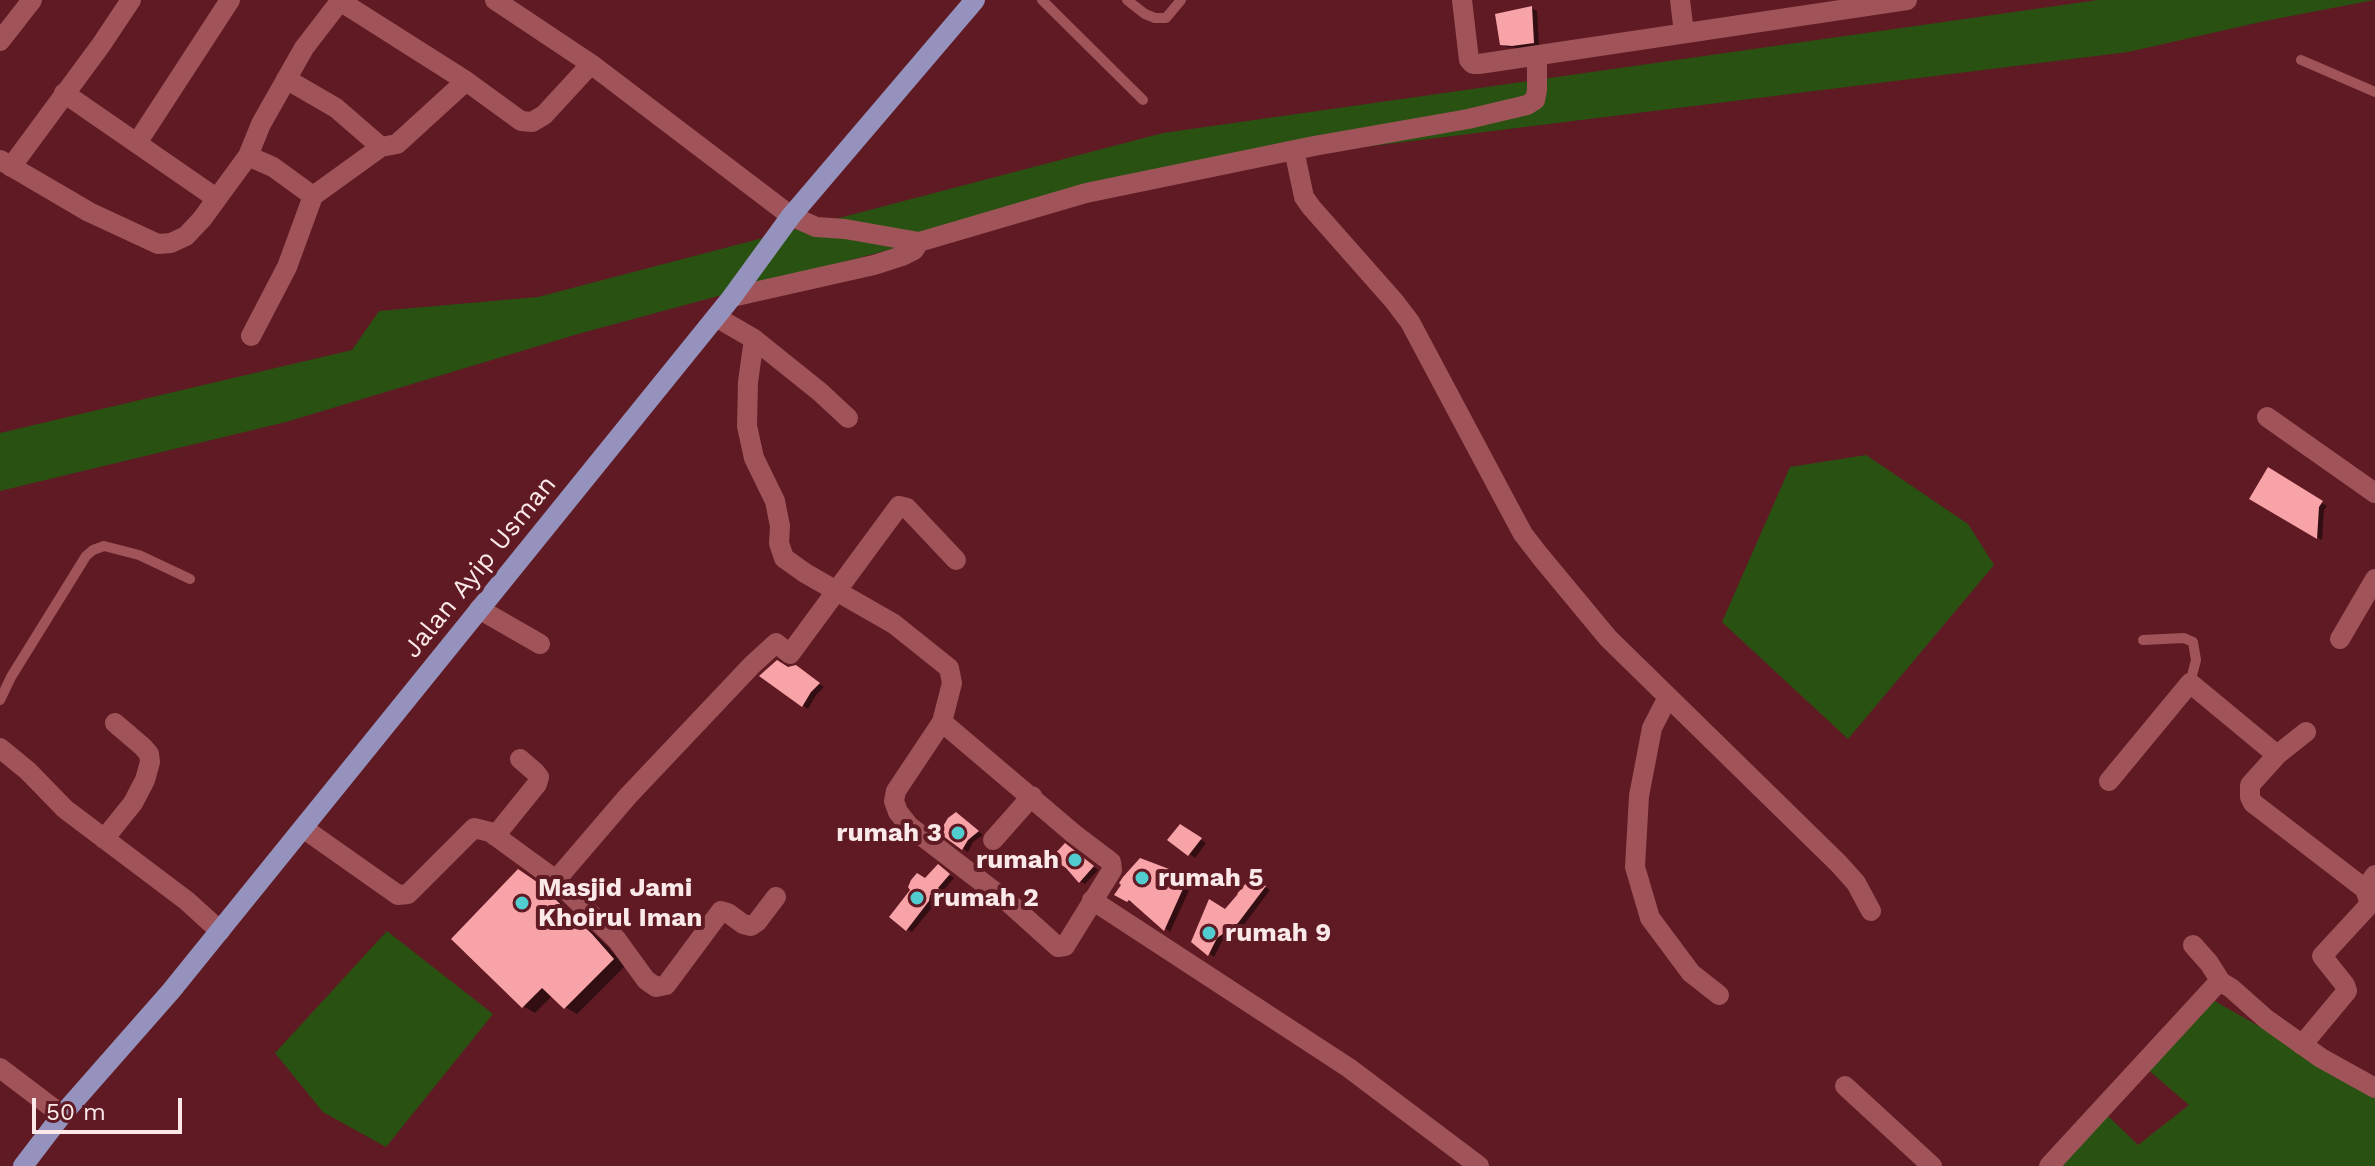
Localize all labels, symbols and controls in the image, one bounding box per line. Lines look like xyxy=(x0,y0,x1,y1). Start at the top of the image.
street label: Jalan Ayip Usman xyxy=(397,470,563,664)
place label: rumah 3 xyxy=(836,817,942,849)
marker: rumah 3 xyxy=(949,824,967,842)
place label: rumah xyxy=(976,844,1059,876)
marker: rumah xyxy=(1066,851,1084,869)
place label: rumah 5 xyxy=(1158,862,1264,894)
marker: rumah 5 xyxy=(1133,869,1151,887)
place label: Masjid Jami Khoirul Iman xyxy=(538,872,702,934)
place label: rumah 2 xyxy=(933,882,1039,914)
marker: rumah 2 xyxy=(908,889,926,907)
marker: Masjid Jami Khoirul Iman xyxy=(513,894,531,912)
place label: rumah 9 xyxy=(1225,917,1331,949)
marker: rumah 9 xyxy=(1200,924,1218,942)
scale bar xyxy=(36,1082,186,1132)
text: 50 m xyxy=(46,1098,106,1126)

